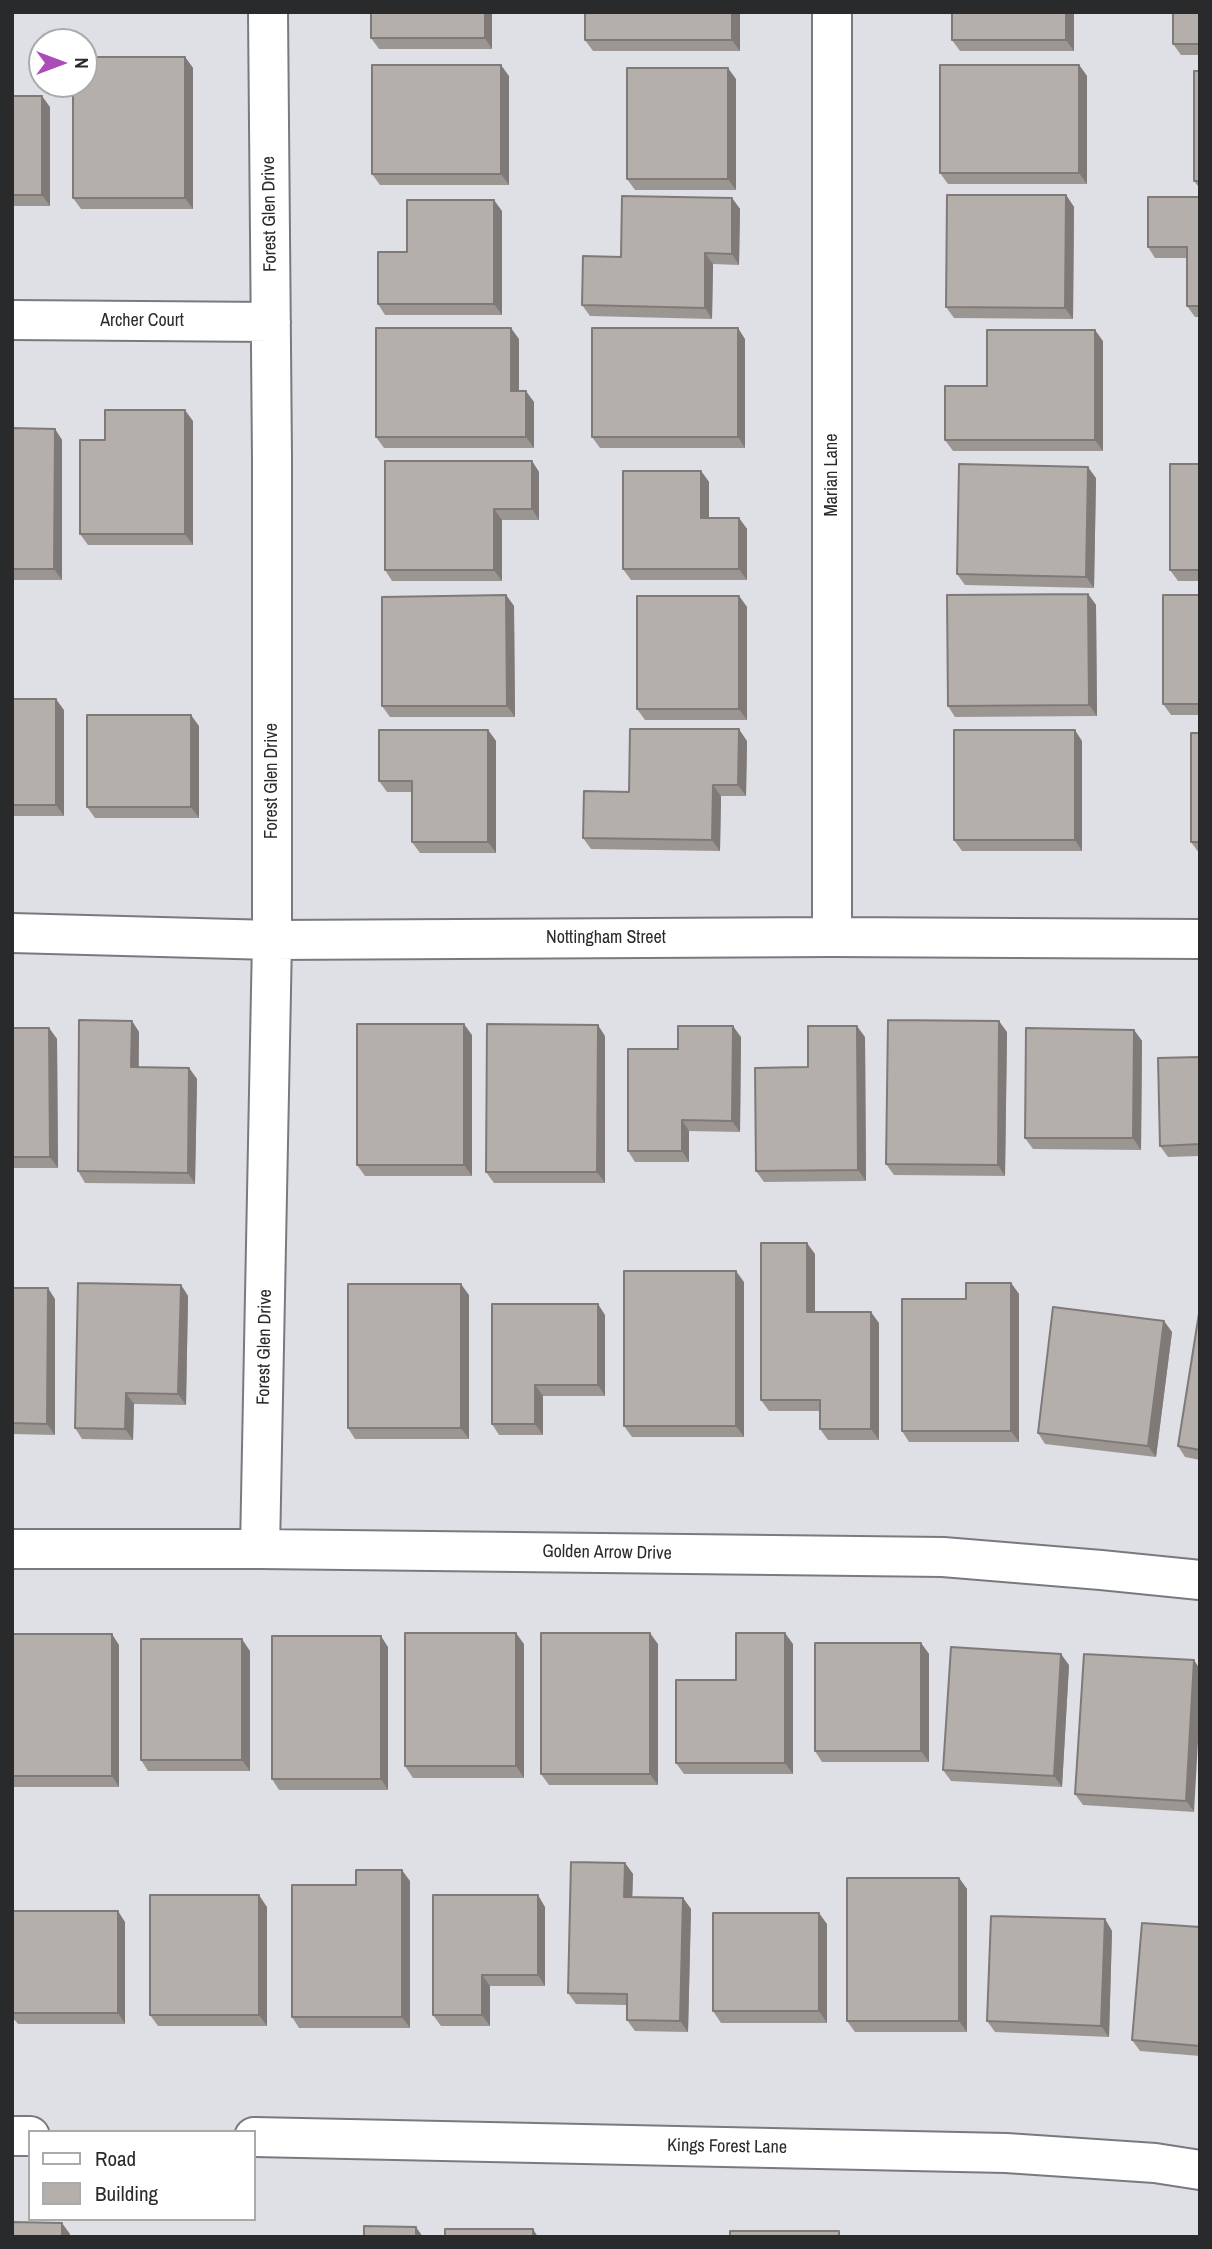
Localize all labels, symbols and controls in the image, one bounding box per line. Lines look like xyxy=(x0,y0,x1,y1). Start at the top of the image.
north arrow xyxy=(28,28,98,98)
text: N xyxy=(69,57,95,69)
street label: Forest Glen Drive xyxy=(258,156,282,272)
street label: Archer Court xyxy=(100,310,184,332)
street label: Marian Lane xyxy=(821,434,843,516)
street label: Forest Glen Drive xyxy=(261,723,283,839)
street label: Nottingham Street xyxy=(546,927,666,949)
street label: Forest Glen Drive xyxy=(253,1289,277,1405)
street label: Golden Arrow Drive xyxy=(542,1541,672,1565)
legend xyxy=(28,2130,256,2221)
street label: Kings Forest Lane xyxy=(667,2135,787,2159)
text: Road xyxy=(95,2144,136,2173)
text: Building xyxy=(95,2179,158,2208)

